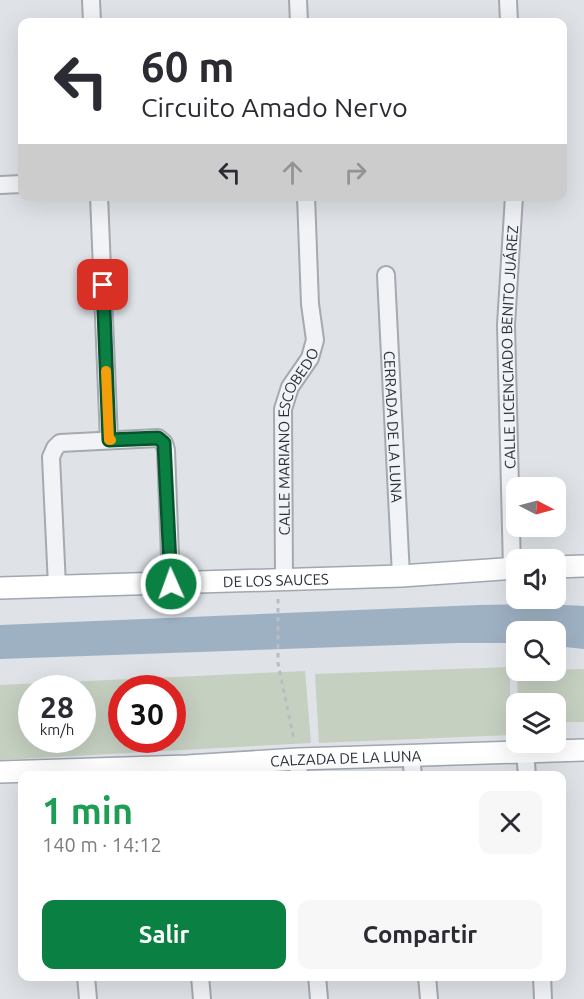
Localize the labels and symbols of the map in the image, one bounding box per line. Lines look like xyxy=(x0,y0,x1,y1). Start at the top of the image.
street label: CALLE LICENCIADO BENITO JUÁREZ xyxy=(497,225,521,469)
pin xyxy=(77,259,128,310)
street label: CALLE MARIANO ESCOBEDO xyxy=(275,346,321,536)
street label: CERRADA DE LA LUNA xyxy=(381,350,406,503)
north arrow xyxy=(506,477,566,537)
position arrow xyxy=(139,552,203,616)
street label: DE LOS SAUCES xyxy=(223,570,329,590)
speed limit sign: 30 xyxy=(108,675,186,753)
street label: CALZADA DE LA LUNA xyxy=(270,747,422,769)

